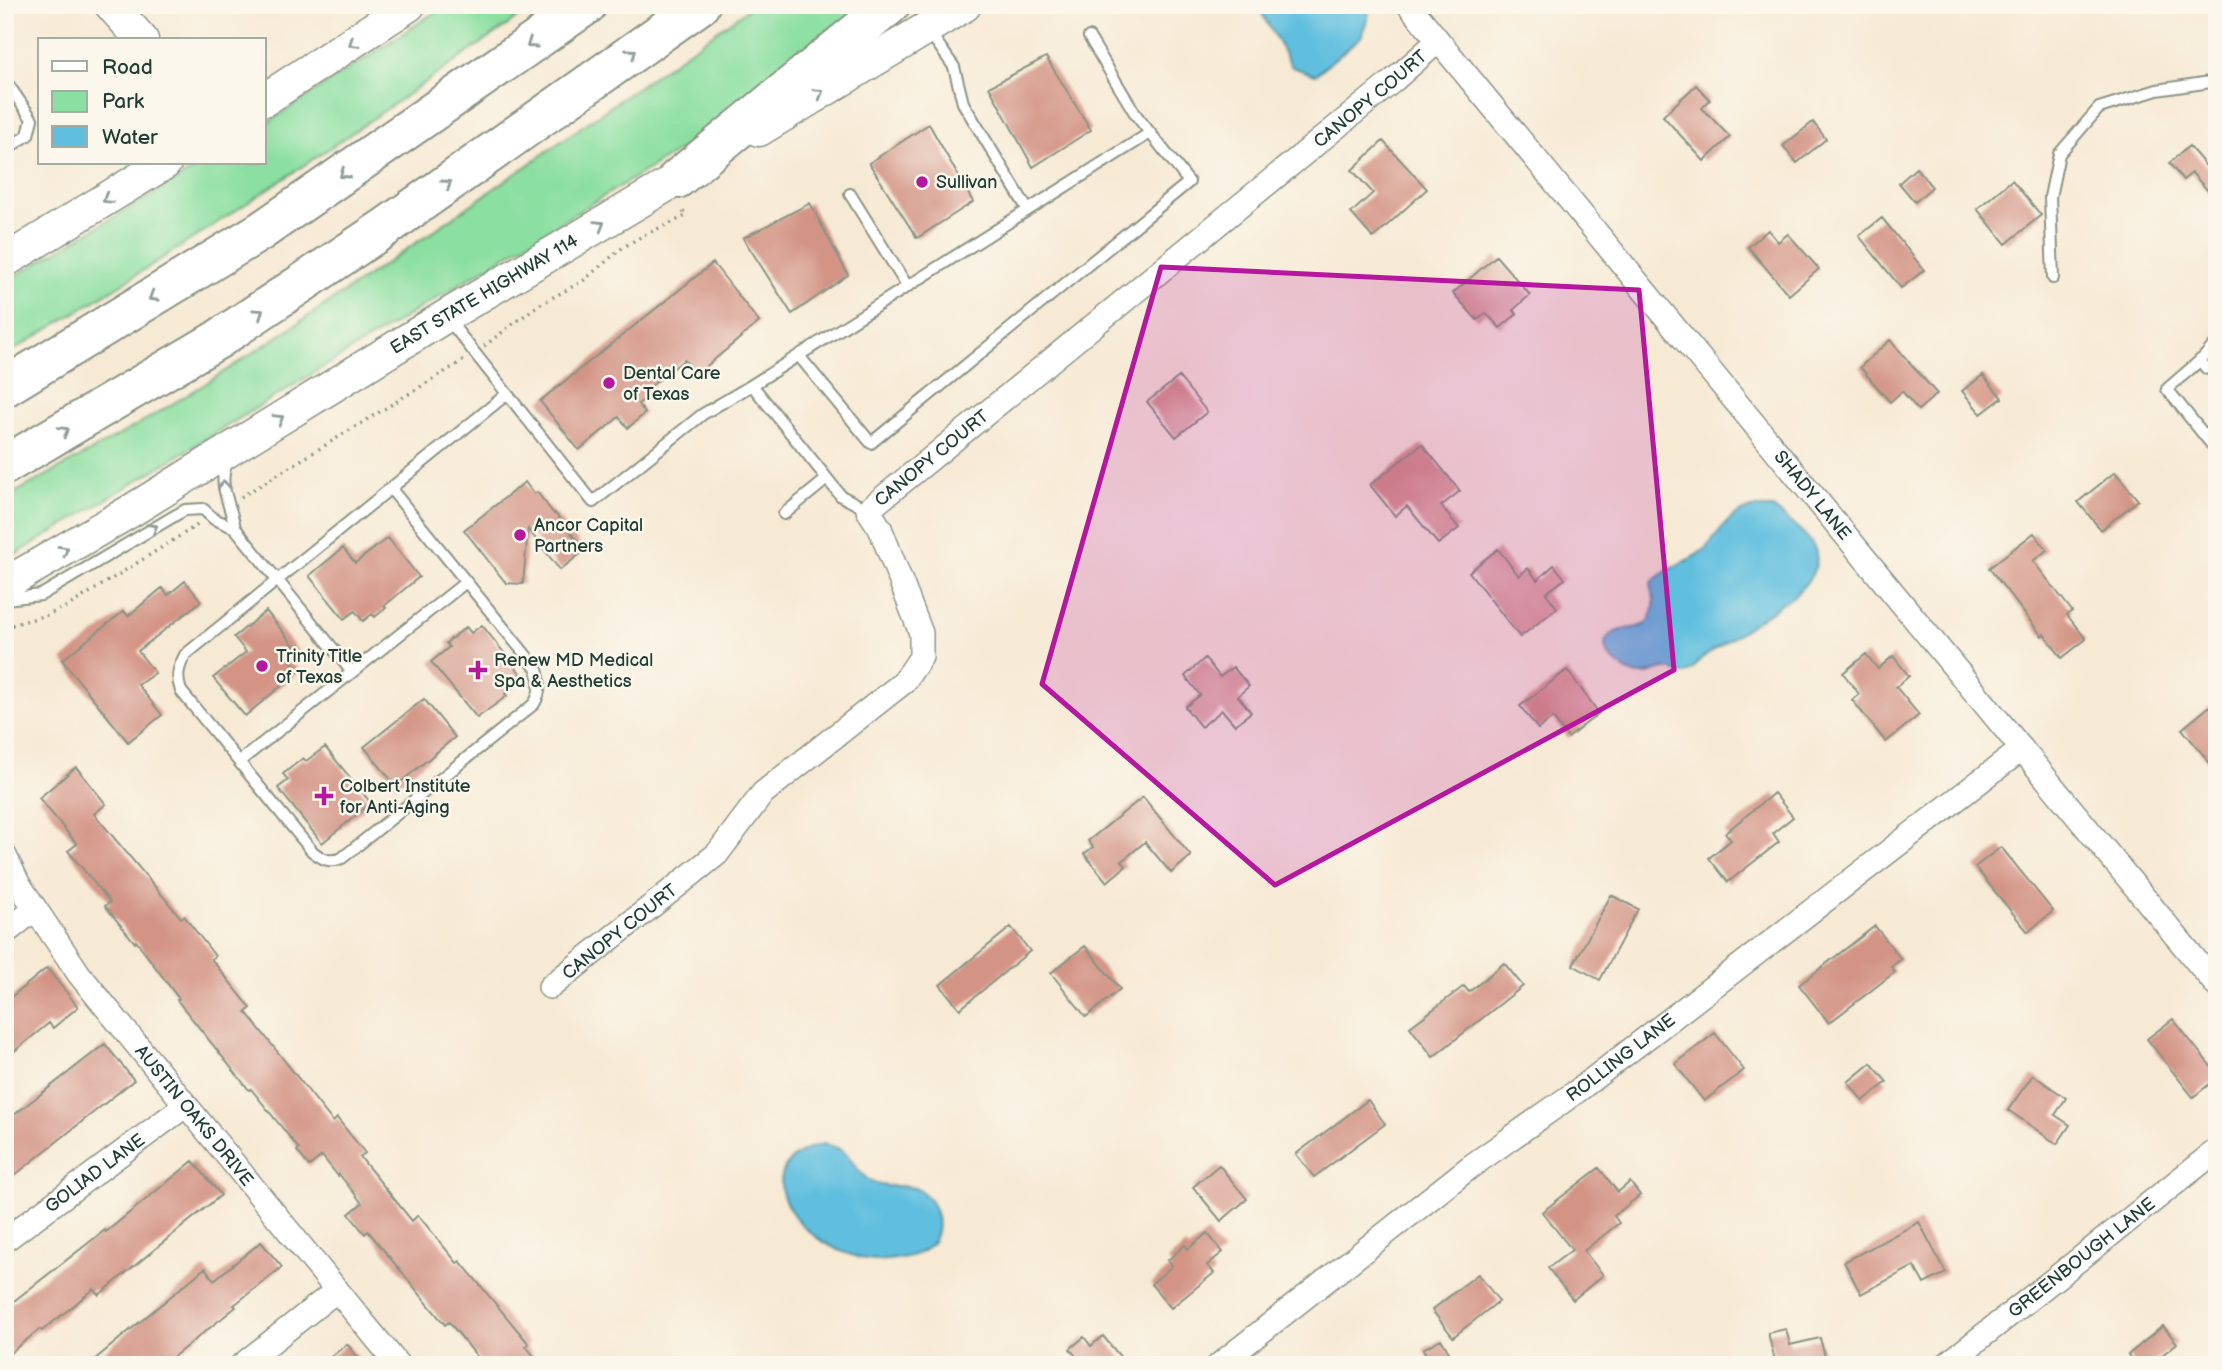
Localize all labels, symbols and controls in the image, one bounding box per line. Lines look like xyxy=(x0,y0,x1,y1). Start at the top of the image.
one-way arrow xyxy=(347,35,360,48)
one-way arrow xyxy=(526,36,539,48)
legend xyxy=(38,38,266,164)
street label: CANOPY COURT xyxy=(1309,45,1431,152)
one-way arrow xyxy=(624,49,637,61)
text: Road xyxy=(102,55,153,80)
one-way arrow xyxy=(812,88,825,101)
text: Park xyxy=(102,89,145,114)
text: Water xyxy=(102,125,158,150)
one-way arrow xyxy=(339,166,352,178)
place label: Sullivan xyxy=(936,172,997,193)
marker: Sullivan xyxy=(914,174,930,190)
one-way arrow xyxy=(439,180,452,193)
one-way arrow xyxy=(102,190,115,203)
one-way arrow xyxy=(592,220,605,233)
street label: EAST STATE HIGHWAY 114 xyxy=(386,230,582,358)
one-way arrow xyxy=(147,289,160,302)
one-way arrow xyxy=(251,308,264,321)
place label: Dental Care of Texas xyxy=(623,363,721,405)
marker: Dental Care of Texas xyxy=(601,375,617,391)
street label: CANOPY COURT xyxy=(870,405,993,511)
one-way arrow xyxy=(272,414,285,427)
one-way arrow xyxy=(57,426,70,439)
street label: SHADY LANE xyxy=(1770,446,1856,544)
one-way arrow xyxy=(217,479,232,491)
place label: Ancor Capital Partners xyxy=(534,515,643,557)
one-way arrow xyxy=(145,524,158,537)
marker: Ancor Capital Partners xyxy=(512,527,528,543)
one-way arrow xyxy=(57,545,70,558)
place label: Trinity Title of Texas xyxy=(276,646,363,688)
place label: Renew MD Medical Spa & Aesthetics xyxy=(494,650,653,692)
marker: Trinity Title of Texas xyxy=(254,658,270,674)
marker: Renew MD Medical Spa & Aesthetics xyxy=(468,660,488,680)
place label: Colbert Institute for Anti-Aging xyxy=(340,776,471,818)
marker: Colbert Institute for Anti-Aging xyxy=(314,786,334,806)
street label: CANOPY COURT xyxy=(558,879,682,984)
street label: ROLLING LANE xyxy=(1562,1009,1679,1106)
street label: AUSTIN OAKS DRIVE xyxy=(131,1041,258,1190)
street label: GOLIAD LANE xyxy=(41,1129,149,1217)
street label: GREENBOUGH LANE xyxy=(2004,1193,2159,1322)

